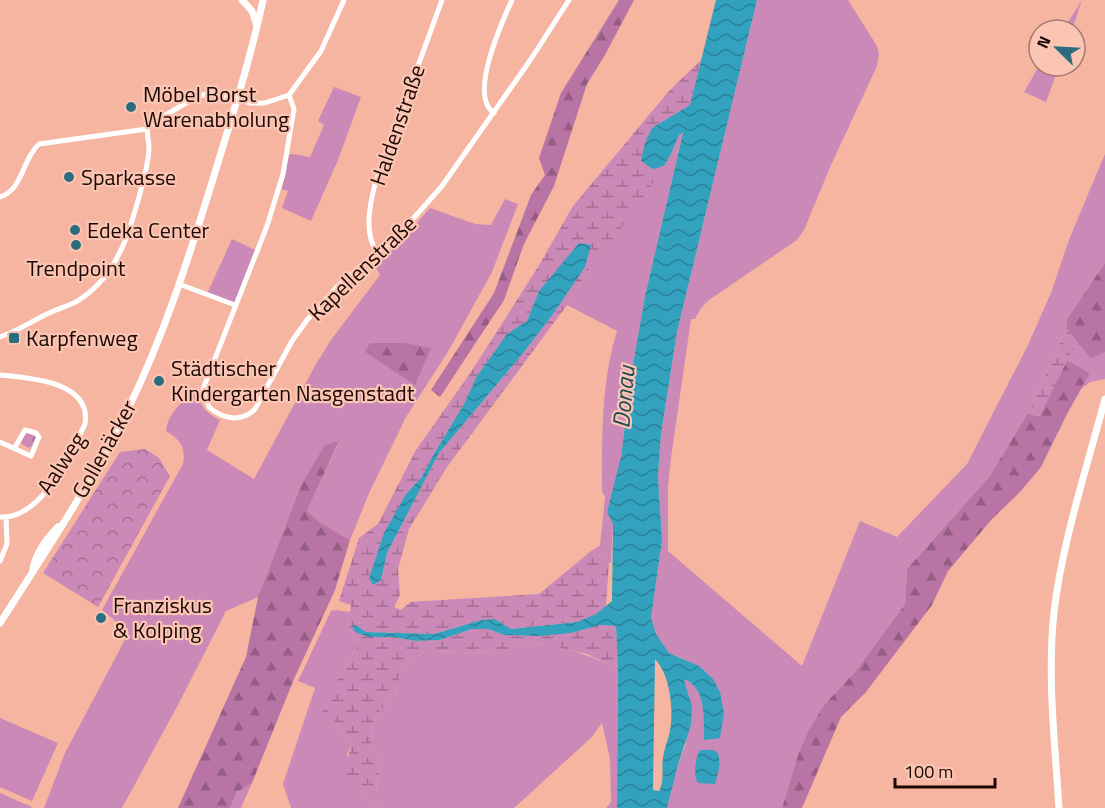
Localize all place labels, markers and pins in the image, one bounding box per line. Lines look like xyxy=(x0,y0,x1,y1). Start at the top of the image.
place label: Möbel Borst Warenabholung xyxy=(143,77,289,136)
marker: Möbel Borst Warenabholung xyxy=(124,100,138,114)
place label: Sparkasse xyxy=(81,160,176,194)
marker: Sparkasse xyxy=(62,170,76,184)
place label: Edeka Center xyxy=(87,213,209,247)
marker: Edeka Center xyxy=(68,223,82,237)
marker: Trendpoint xyxy=(69,238,83,252)
place label: Trendpoint xyxy=(26,251,126,285)
place label: Karpfenweg xyxy=(26,321,138,355)
marker: Karpfenweg xyxy=(7,331,21,345)
place label: Städtischer Kindergarten Nasgenstadt xyxy=(171,351,415,410)
marker: Städtischer Kindergarten Nasgenstadt xyxy=(152,374,166,388)
place label: Franziskus & Kolping xyxy=(113,588,212,647)
marker: Franziskus & Kolping xyxy=(94,611,108,625)

